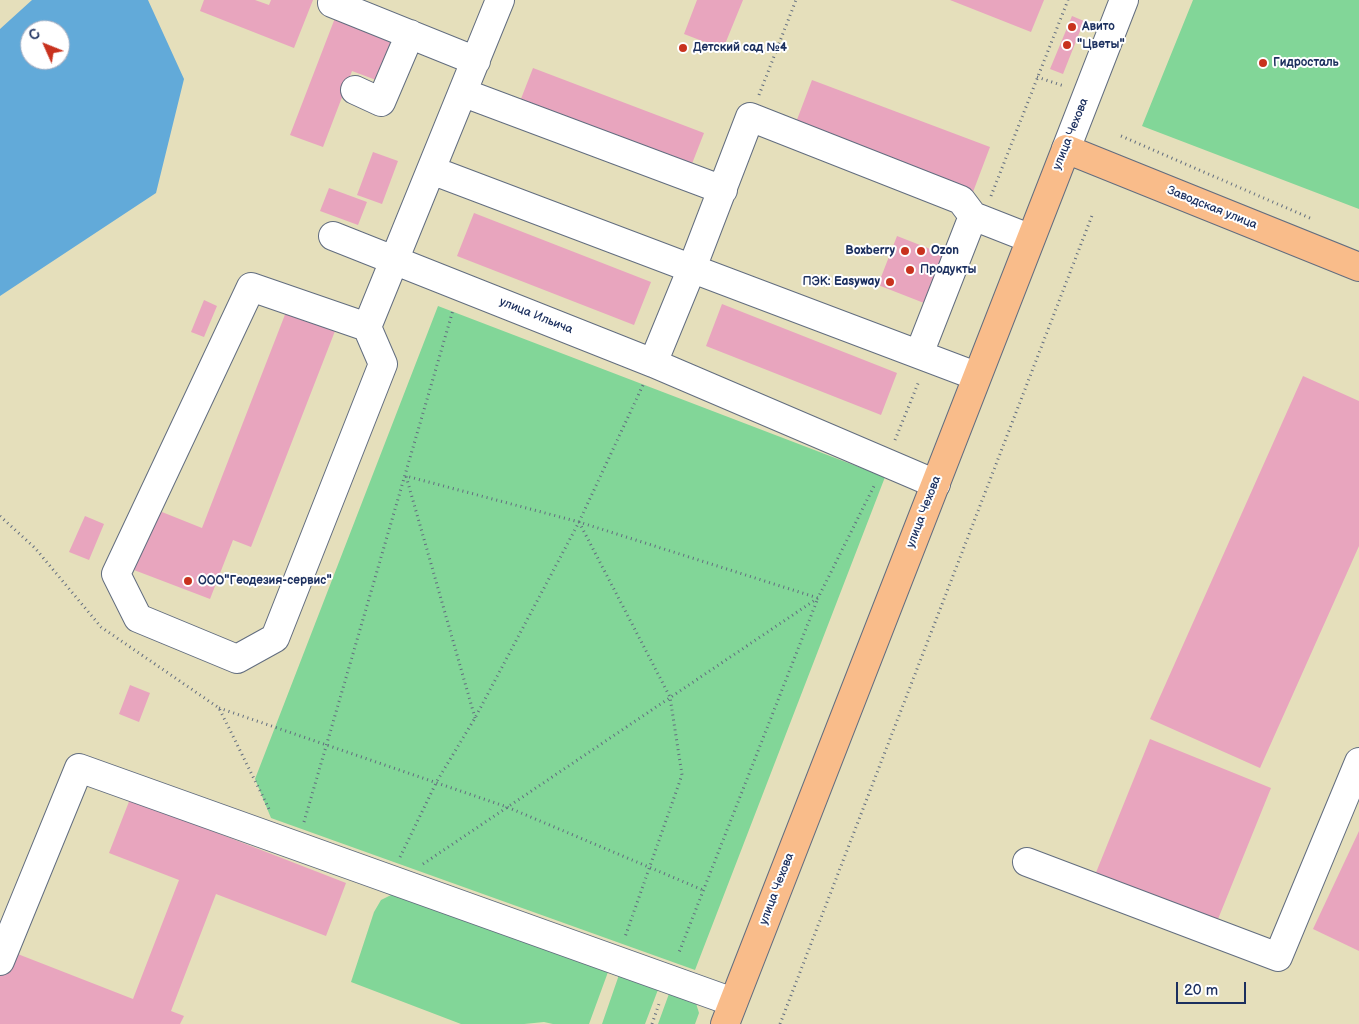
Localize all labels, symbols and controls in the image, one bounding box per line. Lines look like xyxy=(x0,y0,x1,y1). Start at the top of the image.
north arrow xyxy=(20,20,70,70)
place label: Авито xyxy=(1082,20,1115,34)
marker: Авито xyxy=(1066,21,1078,33)
text: С xyxy=(25,26,44,44)
place label: "Цветы" xyxy=(1077,38,1125,52)
marker: "Цветы" xyxy=(1061,39,1073,51)
place label: Детский сад №4 xyxy=(693,41,787,55)
marker: Детский сад №4 xyxy=(677,42,689,54)
place label: Гидросталь xyxy=(1273,56,1339,70)
marker: Гидросталь xyxy=(1257,57,1269,69)
street label: улица Чехова xyxy=(1050,96,1092,172)
street label: Заводская улица xyxy=(1165,183,1259,233)
place label: Boxberry xyxy=(845,244,895,258)
place label: Ozon xyxy=(931,244,959,258)
marker: Boxberry xyxy=(899,245,911,257)
marker: Ozon xyxy=(915,245,927,257)
place label: Продукты xyxy=(920,263,977,277)
marker: Продукты xyxy=(904,264,916,276)
place label: ПЭК: Easyway xyxy=(803,275,880,289)
marker: ПЭК: Easyway xyxy=(884,276,896,288)
street label: улица Ильича xyxy=(497,295,575,337)
street label: улица Чехова xyxy=(904,474,944,550)
place label: ООО"Геодезия-сервис" xyxy=(198,574,332,588)
marker: ООО"Геодезия-сервис" xyxy=(182,575,194,587)
street label: улица Чехова xyxy=(757,851,797,927)
scale bar xyxy=(1179,972,1249,1004)
text: 20 m xyxy=(1184,981,1218,1000)

